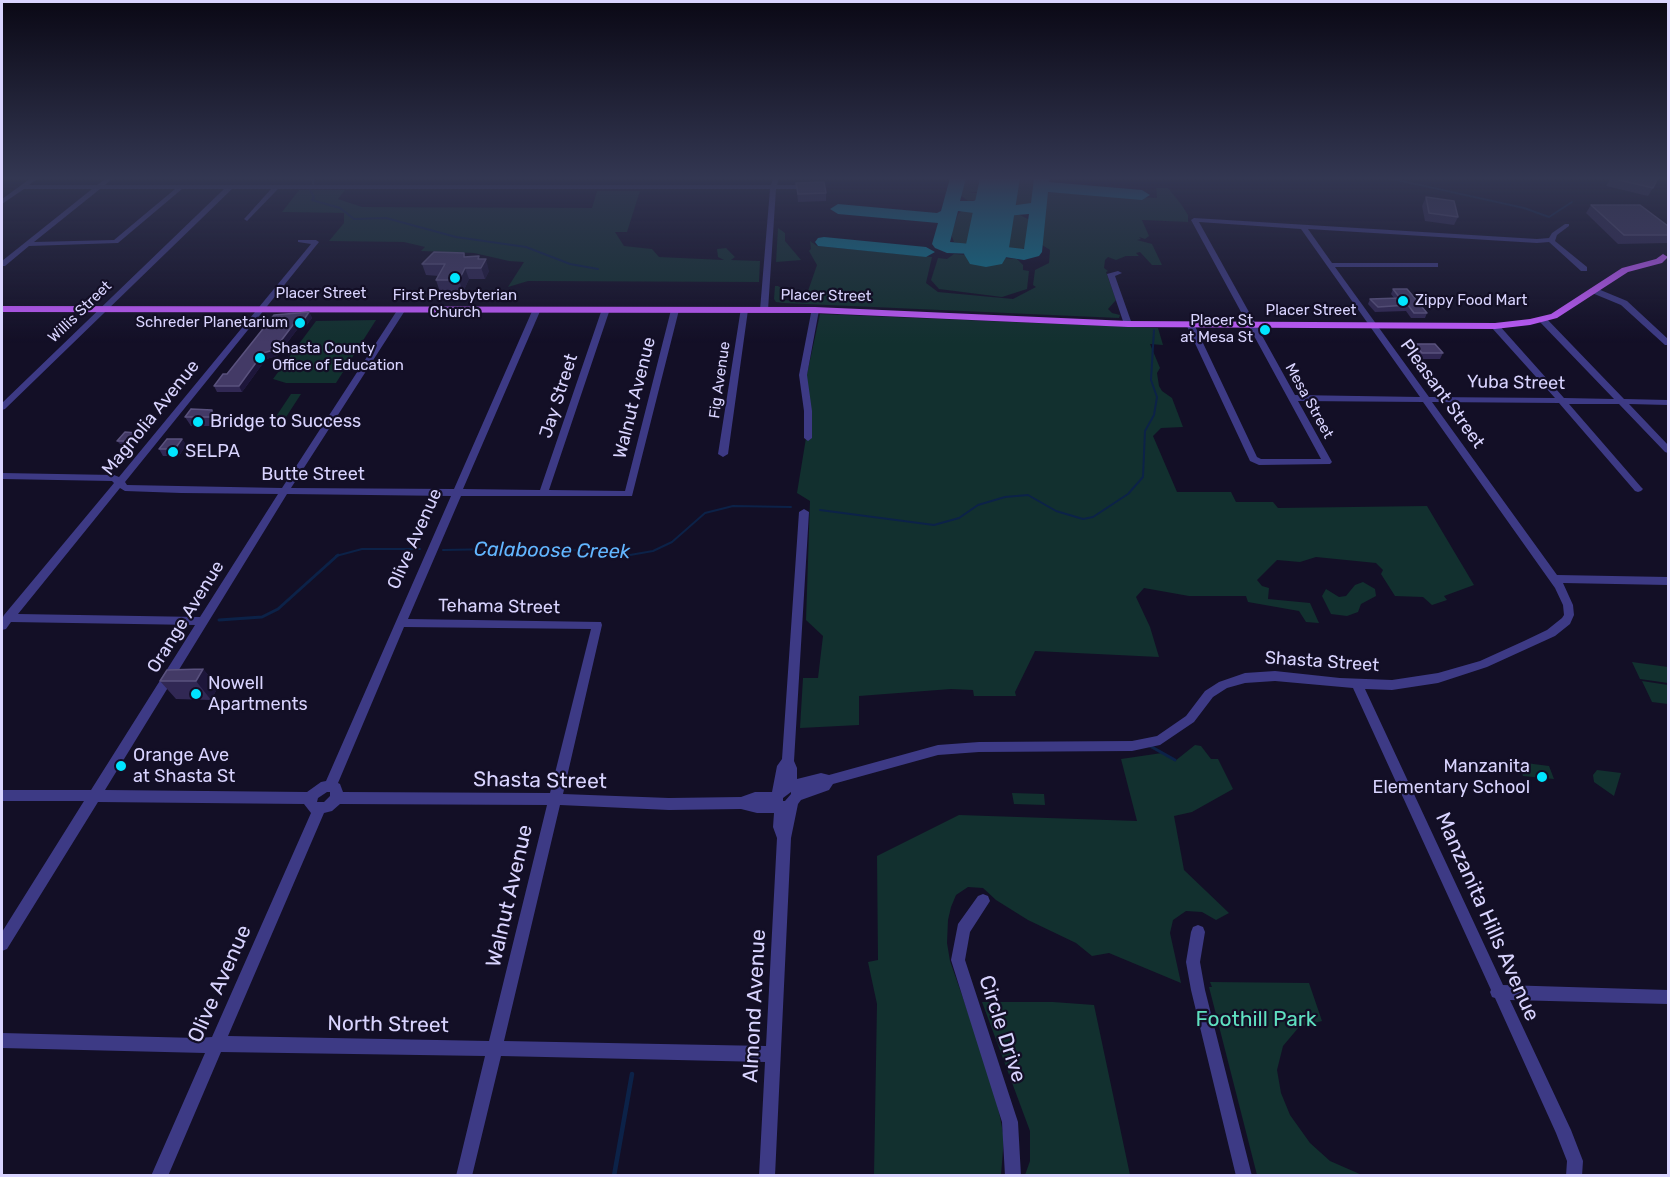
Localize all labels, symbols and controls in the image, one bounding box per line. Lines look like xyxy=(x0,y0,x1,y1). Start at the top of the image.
marker: First Presbyterian Church xyxy=(448,271,462,285)
street label: Willis Street xyxy=(45,277,115,347)
street label: Placer Street xyxy=(276,285,366,303)
street label: Placer Street xyxy=(780,286,872,306)
place label: First Presbyterian Church xyxy=(393,287,517,322)
place label: Zippy Food Mart xyxy=(1415,292,1527,310)
marker: Zippy Food Mart xyxy=(1396,294,1410,308)
street label: Placer Street xyxy=(1266,302,1356,320)
place label: Placer St at Mesa St xyxy=(1180,312,1253,347)
place label: Schreder Planetarium xyxy=(136,314,288,332)
marker: Schreder Planetarium xyxy=(293,316,307,330)
marker: Placer St at Mesa St xyxy=(1258,323,1272,337)
street label: Walnut Avenue xyxy=(609,335,661,461)
street label: Pleasant Street xyxy=(1395,335,1489,453)
place label: Shasta County Office of Education xyxy=(272,340,404,375)
street label: Fig Avenue xyxy=(706,340,734,420)
marker: Shasta County Office of Education xyxy=(253,351,267,365)
street label: Jay Street xyxy=(535,351,583,441)
street label: Magnolia Avenue xyxy=(98,356,204,480)
street label: Mesa Street xyxy=(1281,360,1337,442)
street label: Yuba Street xyxy=(1467,371,1565,395)
place label: Bridge to Success xyxy=(210,411,361,433)
marker: Bridge to Success xyxy=(191,415,205,429)
place label: SELPA xyxy=(185,441,240,463)
marker: SELPA xyxy=(166,445,180,459)
street label: Butte Street xyxy=(261,464,365,486)
street label: Olive Avenue xyxy=(383,485,447,593)
water label: Calaboose Creek xyxy=(474,538,630,564)
street label: Orange Avenue xyxy=(143,557,229,677)
street label: Tehama Street xyxy=(438,595,560,619)
street label: Shasta Street xyxy=(1264,647,1380,677)
place label: Nowell Apartments xyxy=(208,673,308,716)
marker: Nowell Apartments xyxy=(189,687,203,701)
place label: Orange Ave at Shasta St xyxy=(133,745,235,788)
place label: Manzanita Elementary School xyxy=(1372,756,1530,798)
marker: Orange Ave at Shasta St xyxy=(114,759,128,773)
street label: Shasta Street xyxy=(473,767,607,795)
marker: Manzanita Elementary School xyxy=(1535,770,1549,784)
street label: Manzanita Hills Avenue xyxy=(1430,809,1544,1025)
street label: Walnut Avenue xyxy=(481,822,539,970)
street label: Olive Avenue xyxy=(183,921,257,1047)
street label: Almond Avenue xyxy=(738,929,772,1083)
street label: Circle Drive xyxy=(973,972,1031,1086)
park label: Foothill Park xyxy=(1195,1007,1317,1033)
street label: North Street xyxy=(327,1011,449,1039)

